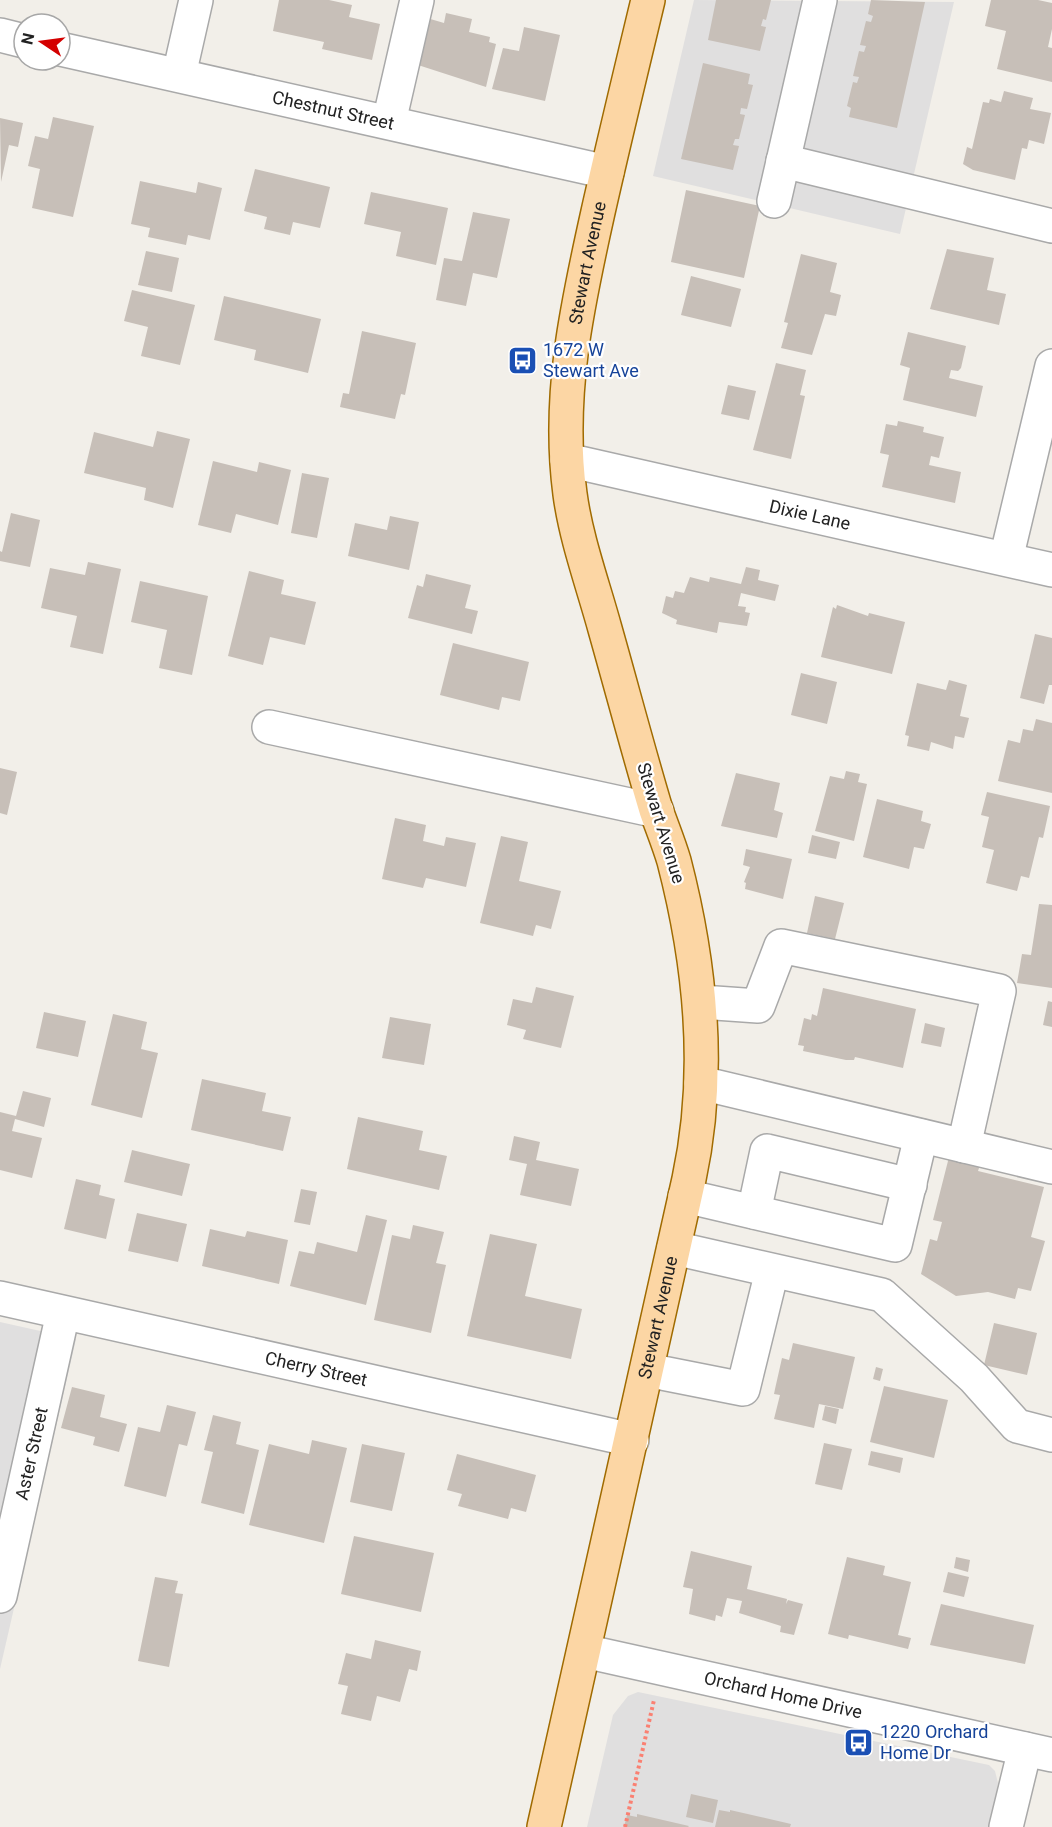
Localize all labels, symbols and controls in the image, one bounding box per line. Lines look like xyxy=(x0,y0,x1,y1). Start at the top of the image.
north arrow xyxy=(12,12,72,72)
text: N xyxy=(17,31,38,46)
street label: Chestnut Street xyxy=(270,86,396,134)
street label: Stewart Avenue xyxy=(564,199,610,326)
place label: 1672 W Stewart Ave xyxy=(543,339,639,381)
bus stop icon: 1672 W Stewart Ave xyxy=(506,344,538,376)
street label: Dixie Lane xyxy=(767,495,853,534)
street label: Stewart Avenue xyxy=(633,760,690,886)
street label: Stewart Avenue xyxy=(634,1254,681,1381)
street label: Cherry Street xyxy=(263,1347,369,1390)
street label: Aster Street xyxy=(11,1405,52,1502)
street label: Orchard Home Drive xyxy=(702,1667,864,1723)
place label: 1220 Orchard Home Dr xyxy=(880,1721,988,1763)
bus stop icon: 1220 Orchard Home Dr xyxy=(843,1726,875,1758)

